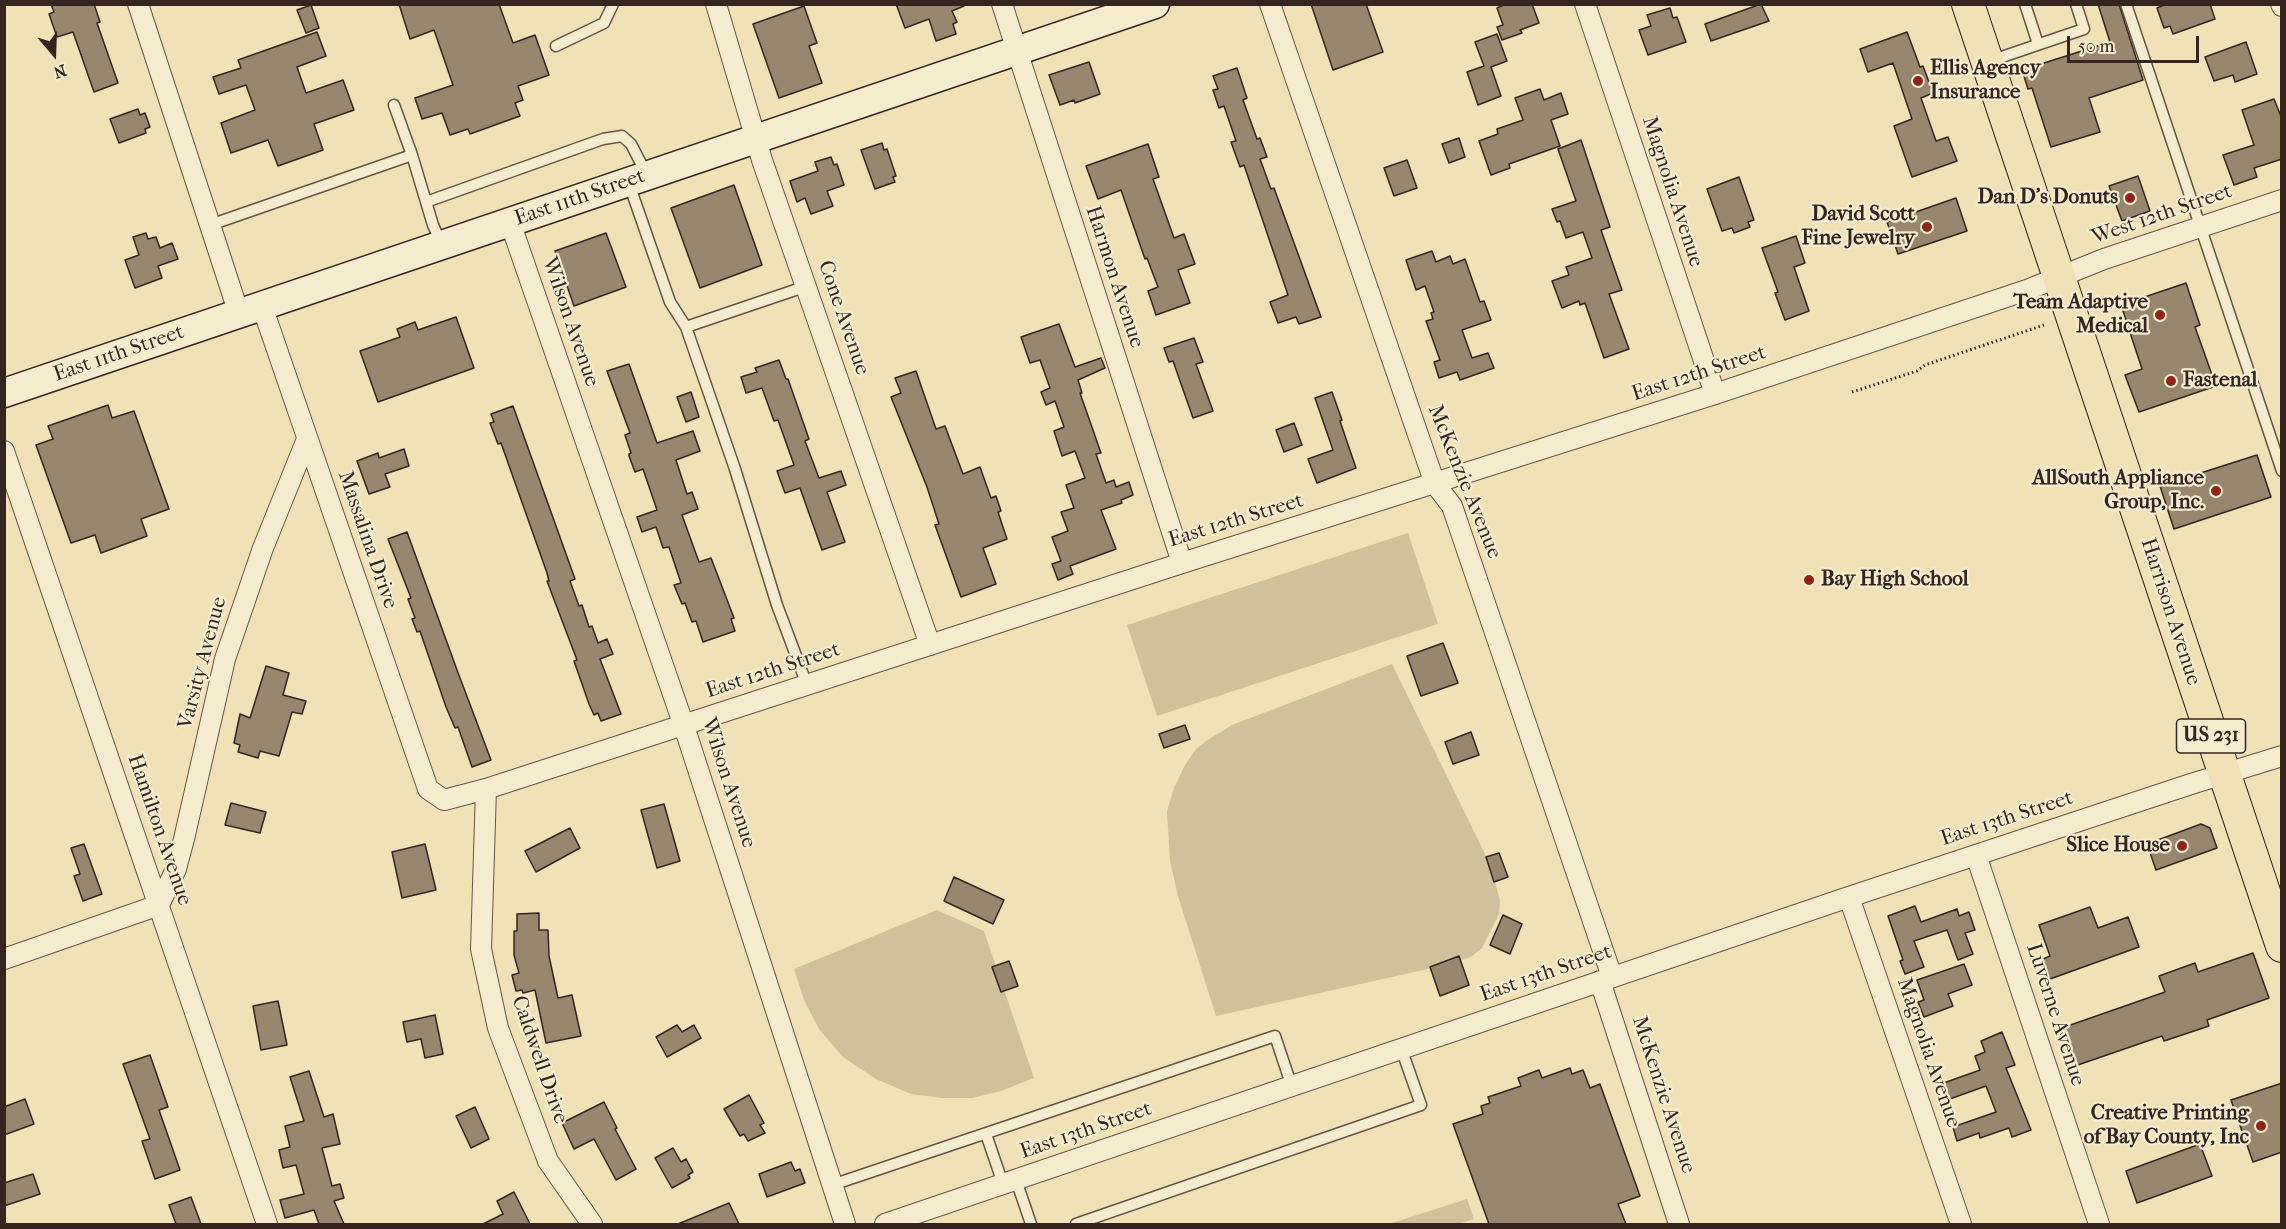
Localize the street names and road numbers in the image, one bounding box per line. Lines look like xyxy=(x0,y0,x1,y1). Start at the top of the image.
street label: Magnolia Avenue xyxy=(1636,114,1708,270)
street label: East 11th Street xyxy=(511,164,649,232)
street label: West 12th Street xyxy=(2088,179,2236,251)
street label: Harmon Avenue xyxy=(1079,203,1149,351)
street label: Wilson Avenue xyxy=(536,254,604,390)
street label: Cone Avenue xyxy=(812,257,874,379)
street label: East 11th Street xyxy=(50,320,188,388)
street label: East 12th Street xyxy=(1629,340,1769,408)
street label: McKenzie Avenue xyxy=(1422,401,1506,563)
street label: Massalina Drive xyxy=(332,468,402,612)
street label: East 12th Street xyxy=(1165,489,1307,553)
street label: Harrison Avenue xyxy=(2134,535,2206,689)
street label: Varsity Avenue xyxy=(173,594,233,732)
street label: East 12th Street xyxy=(703,637,843,705)
street label: Wilson Avenue xyxy=(695,715,761,851)
road number: US 231 xyxy=(2176,719,2246,753)
street label: Hamilton Avenue xyxy=(121,751,197,909)
street label: East 13th Street xyxy=(1938,786,2076,852)
street label: East 13th Street xyxy=(1477,940,1615,1008)
street label: Luverne Avenue xyxy=(2020,940,2090,1090)
street label: Magnolia Avenue xyxy=(1891,975,1965,1131)
street label: Caldwell Drive xyxy=(505,993,573,1127)
street label: McKenzie Avenue xyxy=(1626,1013,1700,1177)
street label: East 13th Street xyxy=(1017,1097,1155,1165)

